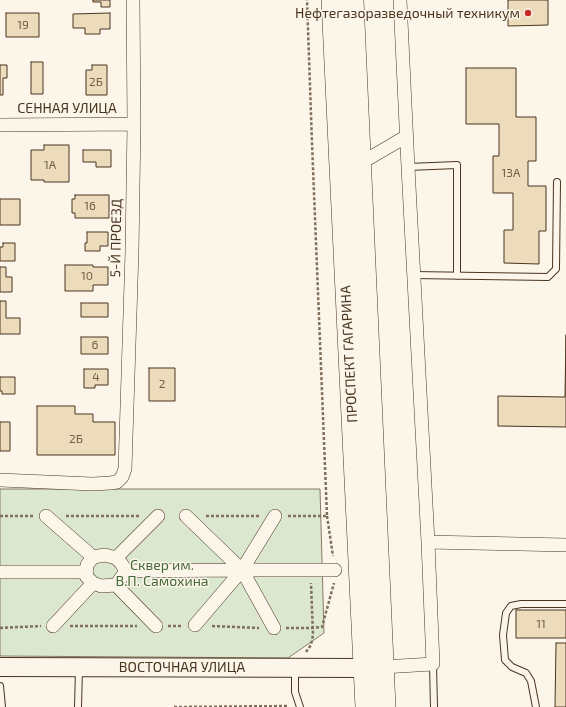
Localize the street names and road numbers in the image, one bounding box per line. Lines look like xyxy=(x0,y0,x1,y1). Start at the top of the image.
street label: СЕННАЯ УЛИЦА xyxy=(17,100,117,116)
street label: 5-Й ПРОЕЗД xyxy=(107,198,125,278)
street label: ПРОСПЕКТ ГАГАРИНА xyxy=(337,285,361,423)
street label: ВОСТОЧНАЯ УЛИЦА xyxy=(119,659,245,675)

